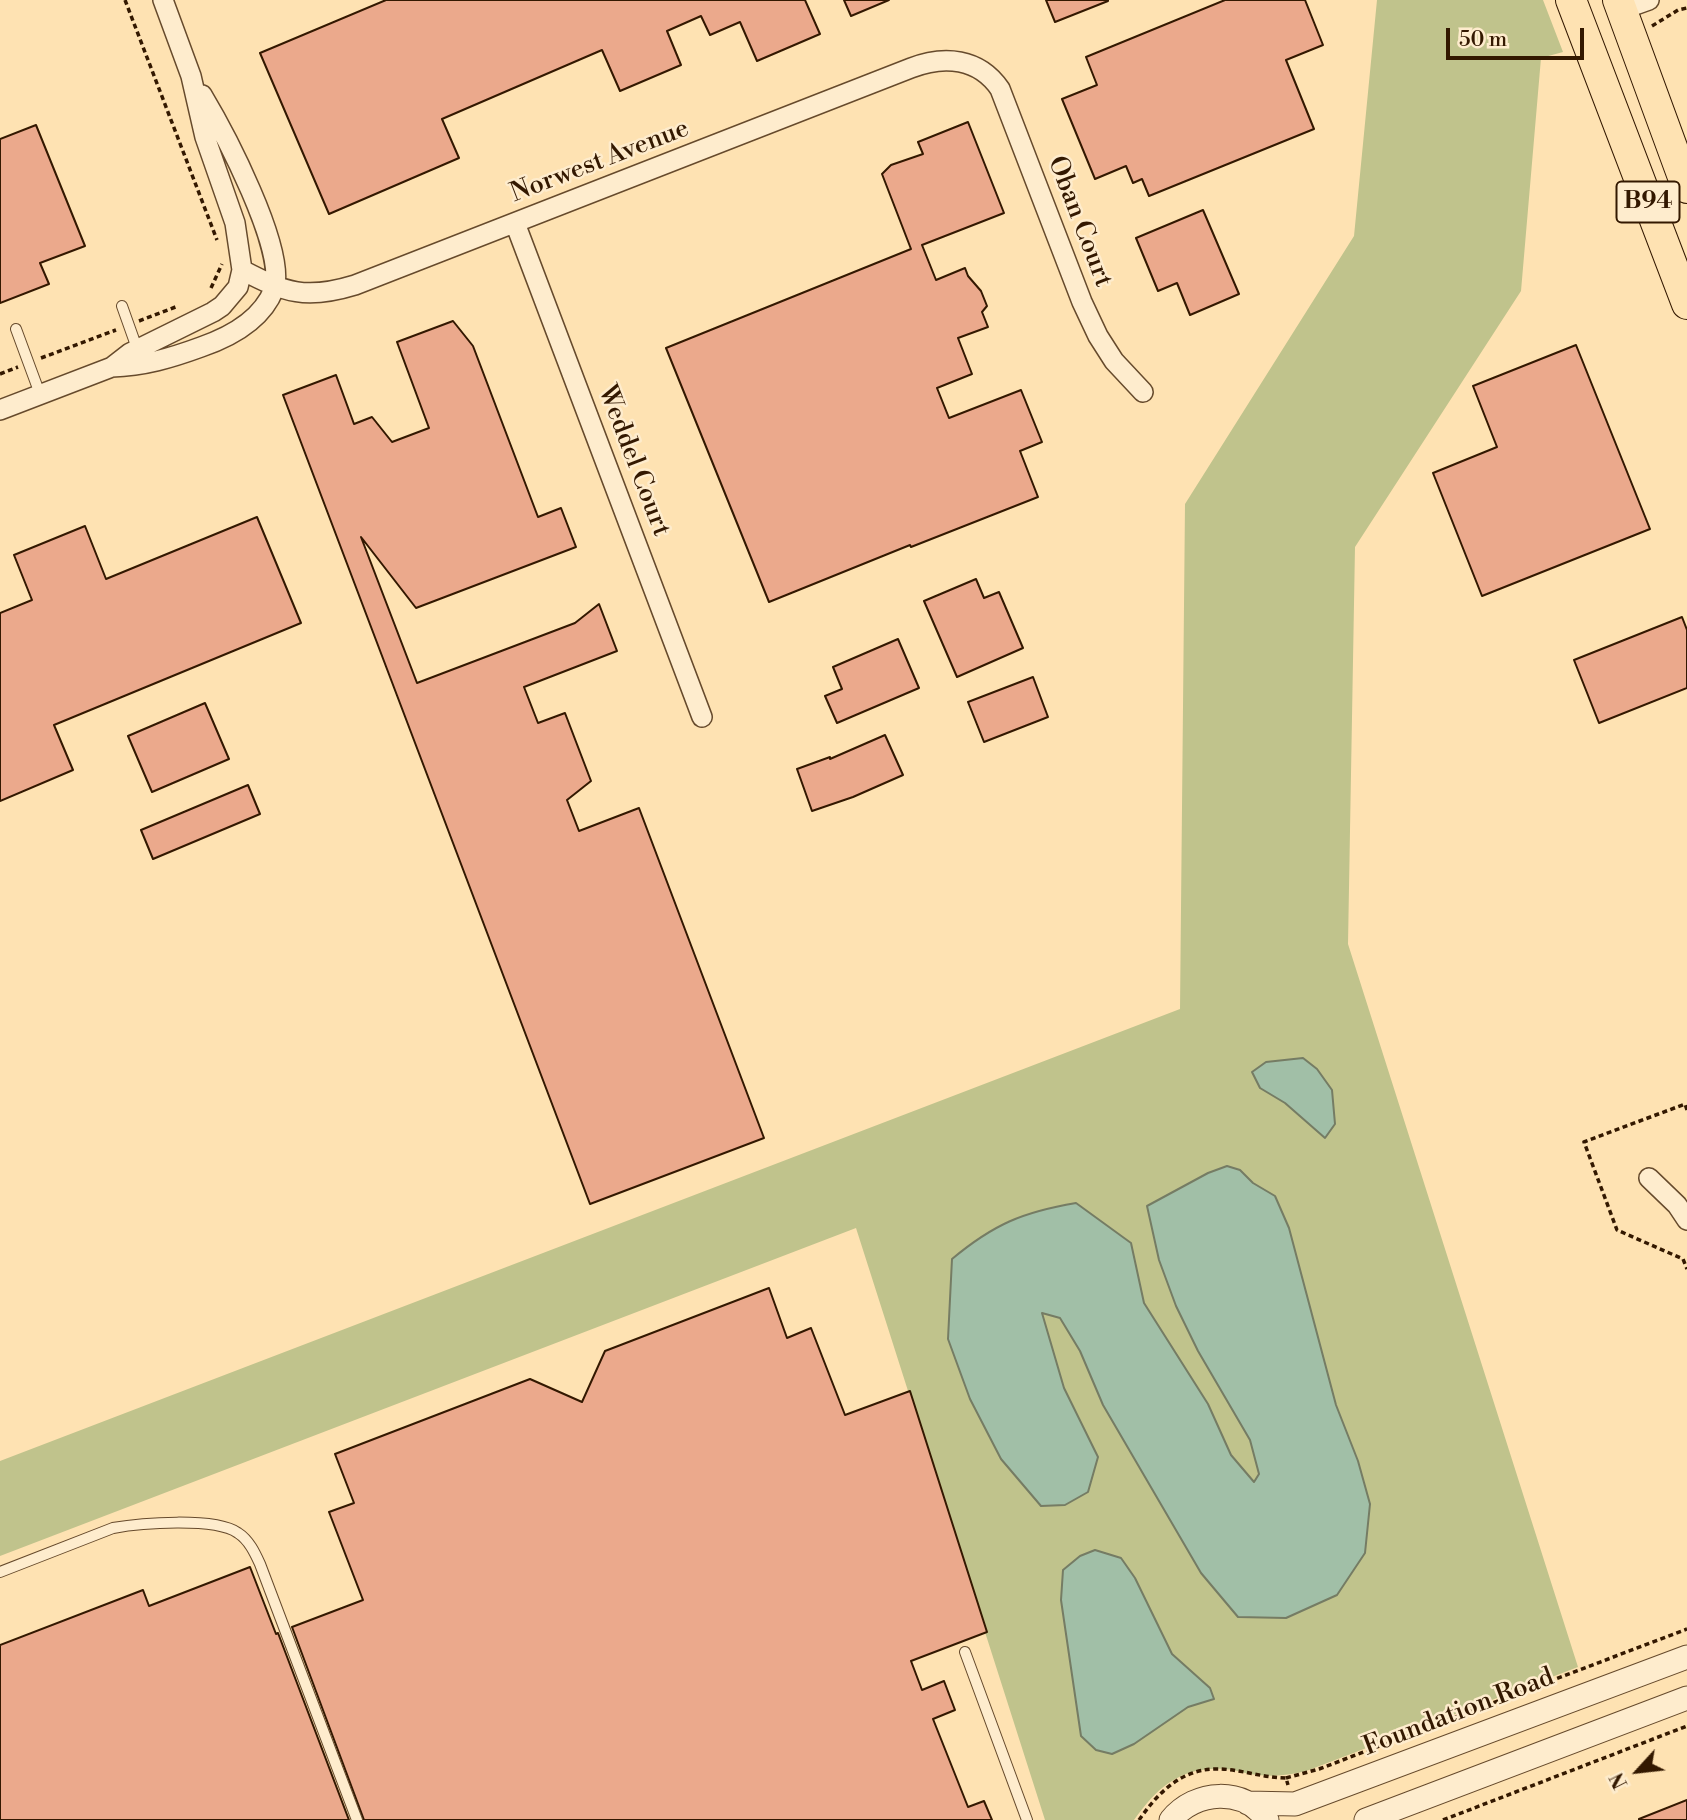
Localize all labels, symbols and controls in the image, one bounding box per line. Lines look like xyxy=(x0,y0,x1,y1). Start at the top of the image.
scale bar xyxy=(1449,14,1587,58)
text: 50 m xyxy=(1459,27,1507,53)
street label: Norwest Avenue xyxy=(506,114,694,210)
street label: Oban Court xyxy=(1040,152,1118,292)
road number: B94 xyxy=(1616,182,1680,222)
street label: Weddel Court xyxy=(590,381,676,541)
street label: Foundation Road xyxy=(1359,1662,1559,1764)
north arrow xyxy=(1603,1736,1673,1806)
text: N xyxy=(1605,1768,1633,1793)

